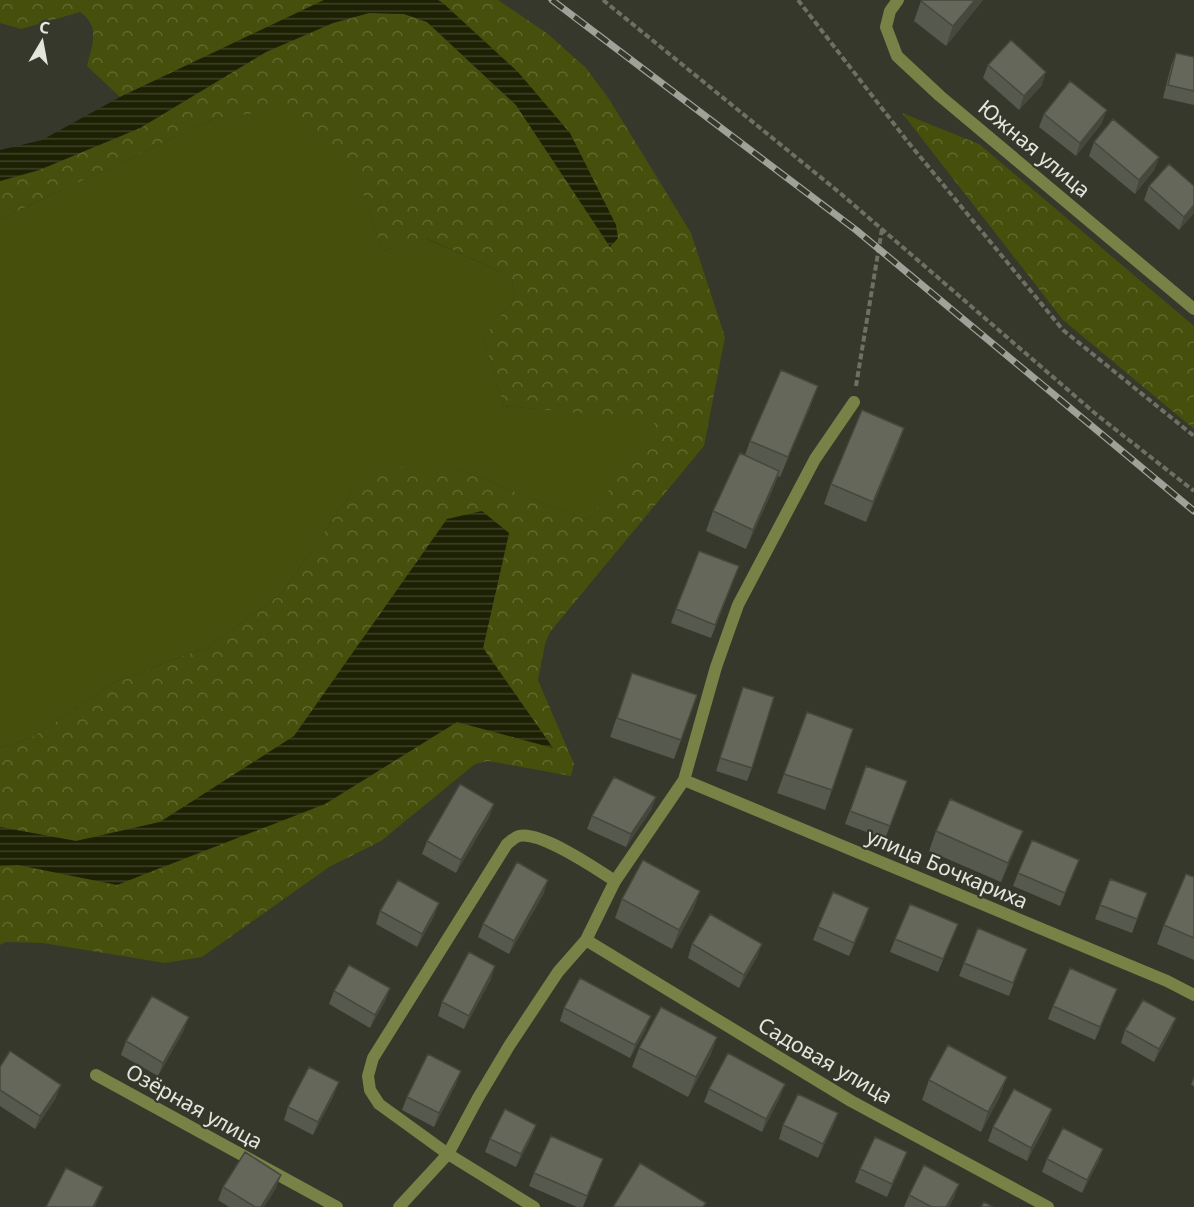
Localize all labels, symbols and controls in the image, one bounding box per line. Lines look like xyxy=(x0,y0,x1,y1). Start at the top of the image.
north arrow xyxy=(12,12,72,72)
text: С xyxy=(38,15,52,39)
street label: Южная улица xyxy=(973,93,1097,203)
street label: улица Бочкариха xyxy=(862,821,1032,915)
street label: Садовая улица xyxy=(753,1010,898,1110)
street label: Озёрная улица xyxy=(121,1057,268,1155)

